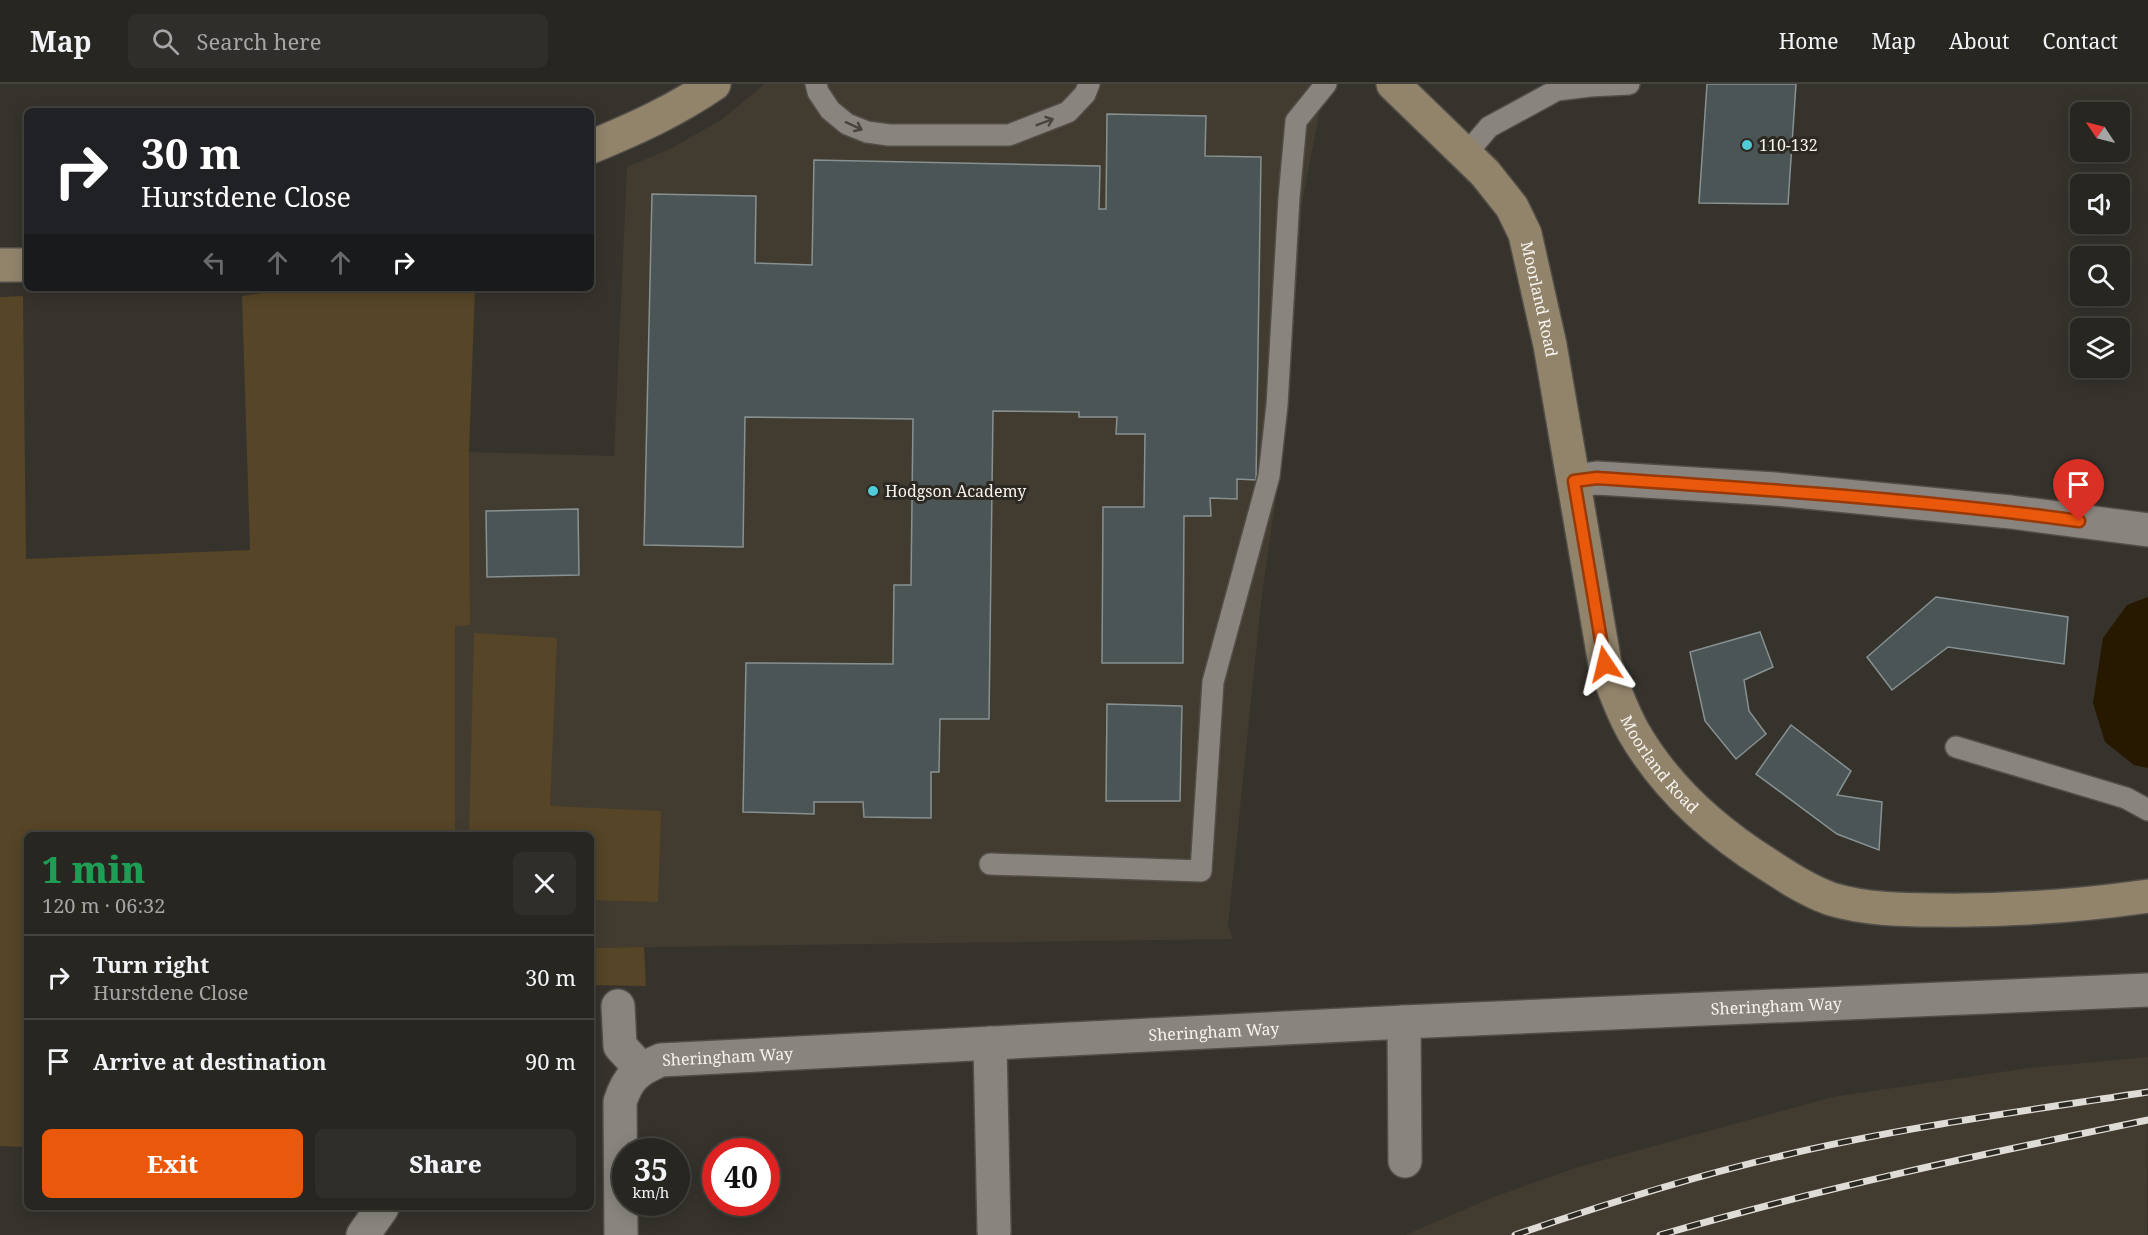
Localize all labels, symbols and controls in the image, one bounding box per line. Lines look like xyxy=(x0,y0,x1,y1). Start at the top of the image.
search box xyxy=(128,14,548,68)
text: Map xyxy=(30,22,92,60)
icon: search xyxy=(149,25,182,58)
text: Search here xyxy=(197,26,321,56)
text: Home xyxy=(1779,27,1839,55)
text: Map xyxy=(1872,27,1916,55)
text: About xyxy=(1949,27,2010,55)
text: Contact xyxy=(2043,27,2118,55)
north arrow xyxy=(2070,102,2130,162)
map controls xyxy=(2070,102,2130,378)
one-way arrow xyxy=(1035,115,1053,126)
one-way arrow xyxy=(844,121,862,133)
text: 30 m xyxy=(141,124,241,181)
icon: right xyxy=(42,132,120,210)
place label: 110-132 xyxy=(1759,134,1818,156)
marker: 110-132 xyxy=(1740,138,1754,152)
button: sound xyxy=(2070,174,2130,234)
text: Hurstdene Close xyxy=(141,178,351,215)
street label: Moorland Road xyxy=(1516,239,1563,359)
icon: left xyxy=(198,246,231,279)
icon: ahead xyxy=(261,246,294,279)
icon: ahead xyxy=(324,246,357,279)
icon: right xyxy=(387,246,420,279)
button: search xyxy=(2070,246,2130,306)
button: layers xyxy=(2070,318,2130,378)
pin xyxy=(2053,459,2104,521)
icon: arrive xyxy=(2062,468,2095,501)
place label: Hodgson Academy xyxy=(885,480,1027,502)
marker: Hodgson Academy xyxy=(866,484,880,498)
position arrow xyxy=(1573,632,1637,696)
street label: Moorland Road xyxy=(1616,711,1704,818)
text: 1 min xyxy=(42,845,145,894)
button: close xyxy=(513,852,576,915)
text: 120 m · 06:32 xyxy=(42,892,165,919)
text: Turn right xyxy=(93,949,209,979)
icon: right xyxy=(42,961,75,994)
text: 30 m xyxy=(525,962,576,992)
text: Hurstdene Close xyxy=(93,979,249,1006)
street label: Sheringham Way xyxy=(1710,992,1843,1020)
street label: Sheringham Way xyxy=(1148,1017,1281,1046)
street label: Sheringham Way xyxy=(662,1042,794,1071)
icon: arrive xyxy=(42,1045,75,1078)
text: Arrive at destination xyxy=(93,1046,327,1076)
text: 90 m xyxy=(525,1046,576,1076)
button: Exit xyxy=(42,1129,303,1198)
button: Share xyxy=(315,1129,576,1198)
speed limit sign: 40 xyxy=(702,1138,780,1216)
text: 35 xyxy=(634,1149,668,1190)
text: km/h xyxy=(633,1182,669,1202)

